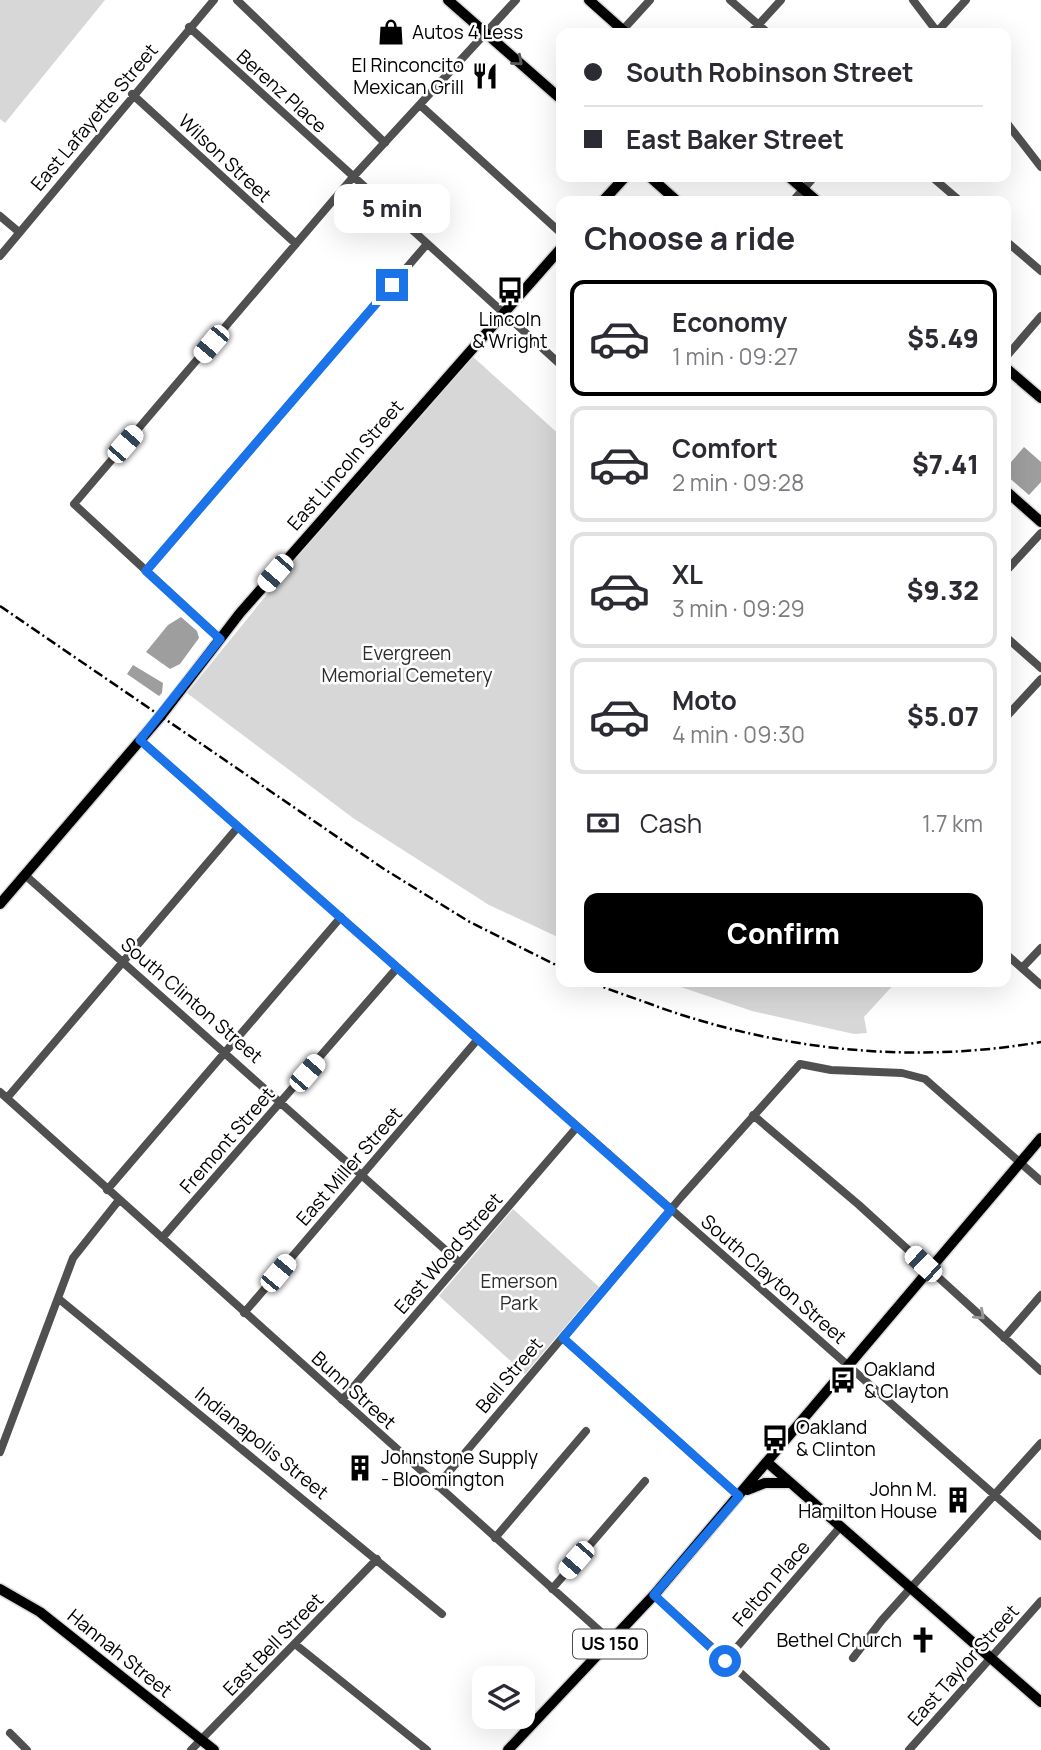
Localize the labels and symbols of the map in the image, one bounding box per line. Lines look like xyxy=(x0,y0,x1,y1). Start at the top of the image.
shop icon: Autos 4 Less xyxy=(376,17,406,47)
place label: Autos 4 Less xyxy=(412,19,523,45)
street label: East Lafayette Street xyxy=(25,38,163,196)
street label: Berenz Place xyxy=(231,43,333,139)
place label: El Rinconcito Mexican Grill xyxy=(351,52,464,100)
one-way arrow xyxy=(510,53,523,65)
restaurant icon: El Rinconcito Mexican Grill xyxy=(470,61,500,91)
street label: Wilson Street xyxy=(173,108,277,208)
callout: 5 min xyxy=(334,184,450,232)
route end xyxy=(376,269,408,301)
bus stop icon: Lincoln & Wright xyxy=(495,275,525,305)
place label: Lincoln & Wright xyxy=(472,306,548,354)
car xyxy=(190,321,233,367)
street label: East Lincoln Street xyxy=(281,394,409,536)
car xyxy=(104,421,147,467)
car xyxy=(254,550,297,596)
park label: Evergreen Memorial Cemetery xyxy=(322,640,492,688)
street label: South Clinton Street xyxy=(116,931,268,1069)
car xyxy=(286,1050,329,1096)
street label: Fremont Street xyxy=(174,1081,280,1199)
street label: East Miller Street xyxy=(290,1101,408,1231)
street label: East Wood Street xyxy=(388,1187,508,1319)
street label: South Clayton Street xyxy=(696,1208,852,1350)
car xyxy=(901,1242,946,1286)
car xyxy=(257,1250,300,1296)
park label: Emerson Park xyxy=(481,1268,557,1316)
one-way arrow xyxy=(972,1307,985,1320)
street label: Bell Street xyxy=(470,1332,548,1418)
street label: Bunn Street xyxy=(306,1345,402,1435)
place label: Oakland & Clayton xyxy=(864,1356,949,1404)
bus stop icon: Oakland & Clayton xyxy=(828,1365,858,1395)
street label: Indianapolis Street xyxy=(190,1381,334,1505)
place label: Oakland & Clinton xyxy=(796,1414,876,1462)
bus stop icon: Oakland & Clinton xyxy=(760,1423,790,1453)
place label: Johnstone Supply - Bloomington xyxy=(381,1444,538,1492)
building icon: Johnstone Supply - Bloomington xyxy=(345,1453,375,1483)
place label: John M. Hamilton House xyxy=(798,1476,937,1524)
building icon: John M. Hamilton House xyxy=(943,1485,973,1515)
street label: Felton Place xyxy=(726,1534,816,1632)
car xyxy=(555,1537,598,1583)
street label: East Bell Street xyxy=(217,1587,329,1701)
street label: East Taylor Street xyxy=(902,1599,1024,1731)
street label: Hannah Street xyxy=(62,1603,178,1703)
church icon: Bethel Church xyxy=(908,1625,938,1655)
place label: Bethel Church xyxy=(776,1627,902,1653)
road number: US 150 xyxy=(573,1630,647,1658)
route start xyxy=(709,1645,741,1677)

